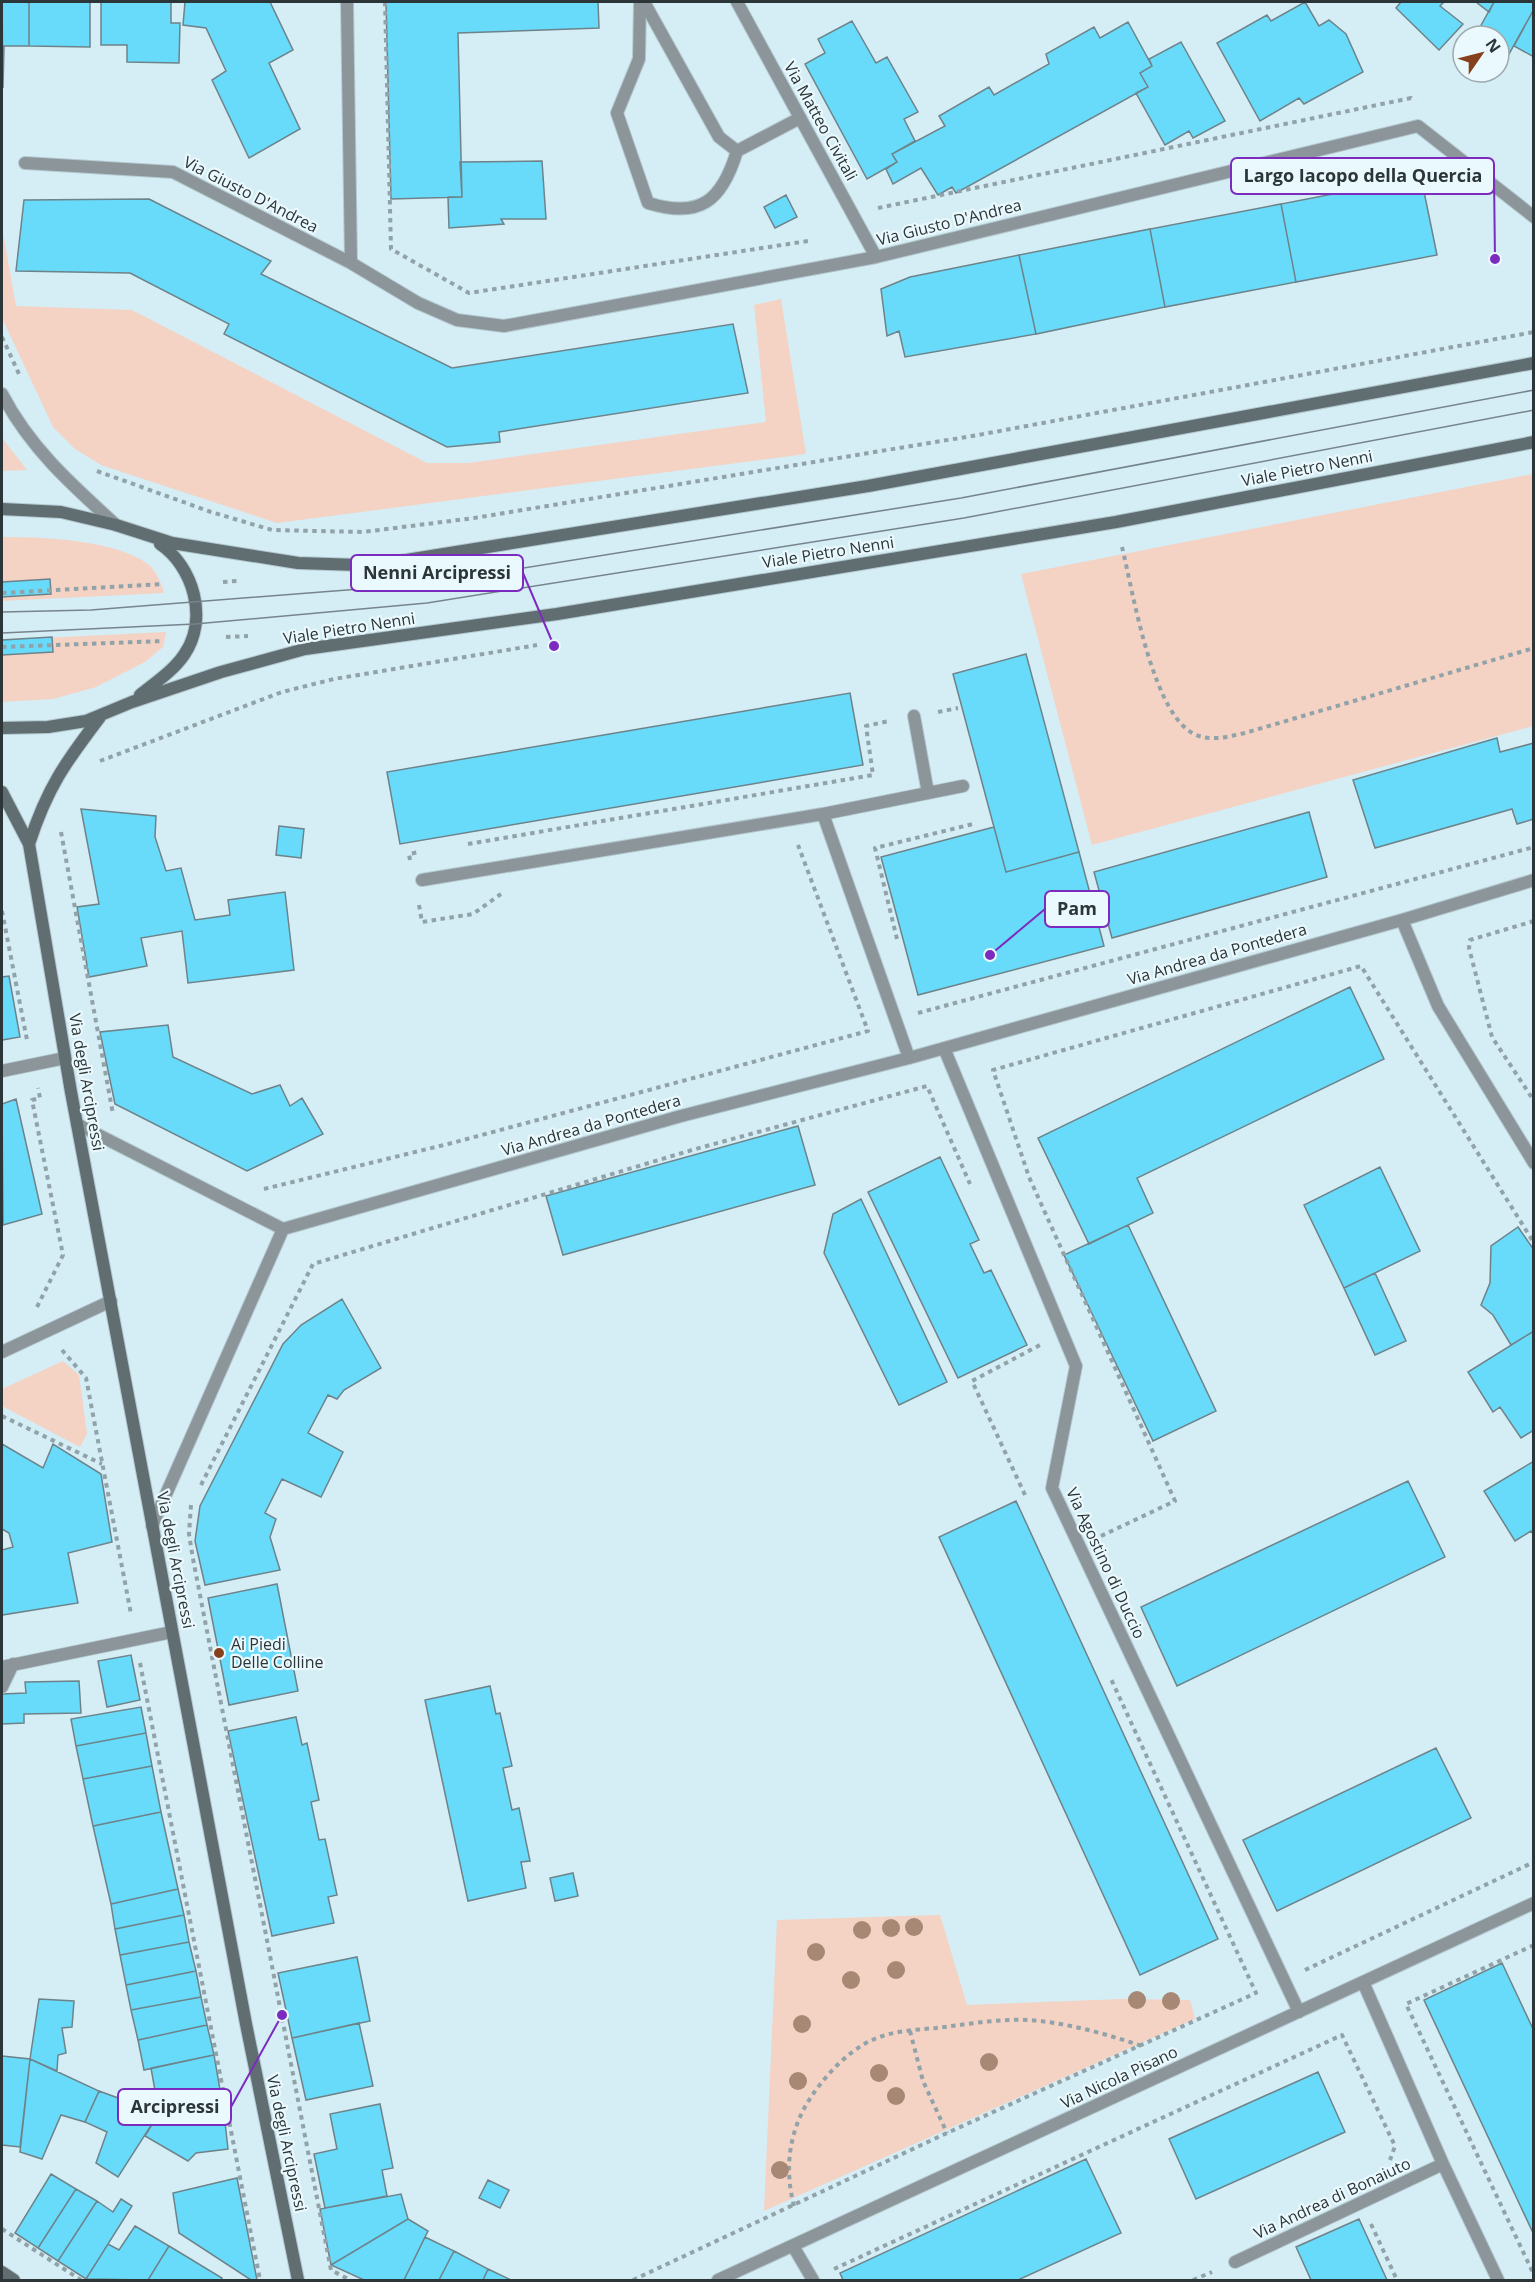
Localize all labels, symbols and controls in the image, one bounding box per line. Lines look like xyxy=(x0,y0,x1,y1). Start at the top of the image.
north arrow xyxy=(1451,24,1511,84)
text: N xyxy=(1481,34,1506,57)
street label: Via Matteo Civitali xyxy=(779,58,863,184)
street label: Via Giusto D'Andrea xyxy=(180,150,322,238)
callout: Largo Iacopo della Quercia xyxy=(1231,158,1494,194)
text: Largo Iacopo della Quercia xyxy=(1244,163,1482,187)
street label: Via Giusto D'Andrea xyxy=(874,193,1024,251)
street label: Viale Pietro Nenni xyxy=(1240,445,1374,491)
street label: Viale Pietro Nenni xyxy=(761,531,895,573)
callout: Nenni Arcipressi xyxy=(351,555,523,591)
text: Nenni Arcipressi xyxy=(363,560,511,584)
street label: Viale Pietro Nenni xyxy=(282,607,416,649)
callout: Pam xyxy=(1045,891,1109,927)
text: Pam xyxy=(1057,896,1097,920)
street label: Via Andrea da Pontedera xyxy=(1125,918,1309,990)
street label: Via degli Arcipressi xyxy=(64,1012,110,1152)
street label: Via Andrea da Pontedera xyxy=(499,1089,683,1161)
street label: Via Agostino di Duccio xyxy=(1061,1484,1151,1642)
street label: Via degli Arcipressi xyxy=(152,1490,200,1630)
place label: Ai Piedi Delle Colline xyxy=(231,1633,323,1673)
marker: Ai Piedi Delle Colline xyxy=(212,1646,226,1660)
street label: Via Nicola Pisano xyxy=(1057,2040,1181,2114)
street label: Via degli Arcipressi xyxy=(262,2073,312,2213)
callout: Arcipressi xyxy=(118,2089,231,2125)
text: Arcipressi xyxy=(131,2094,219,2118)
street label: Via Andrea di Bonaiuto xyxy=(1250,2152,1414,2244)

